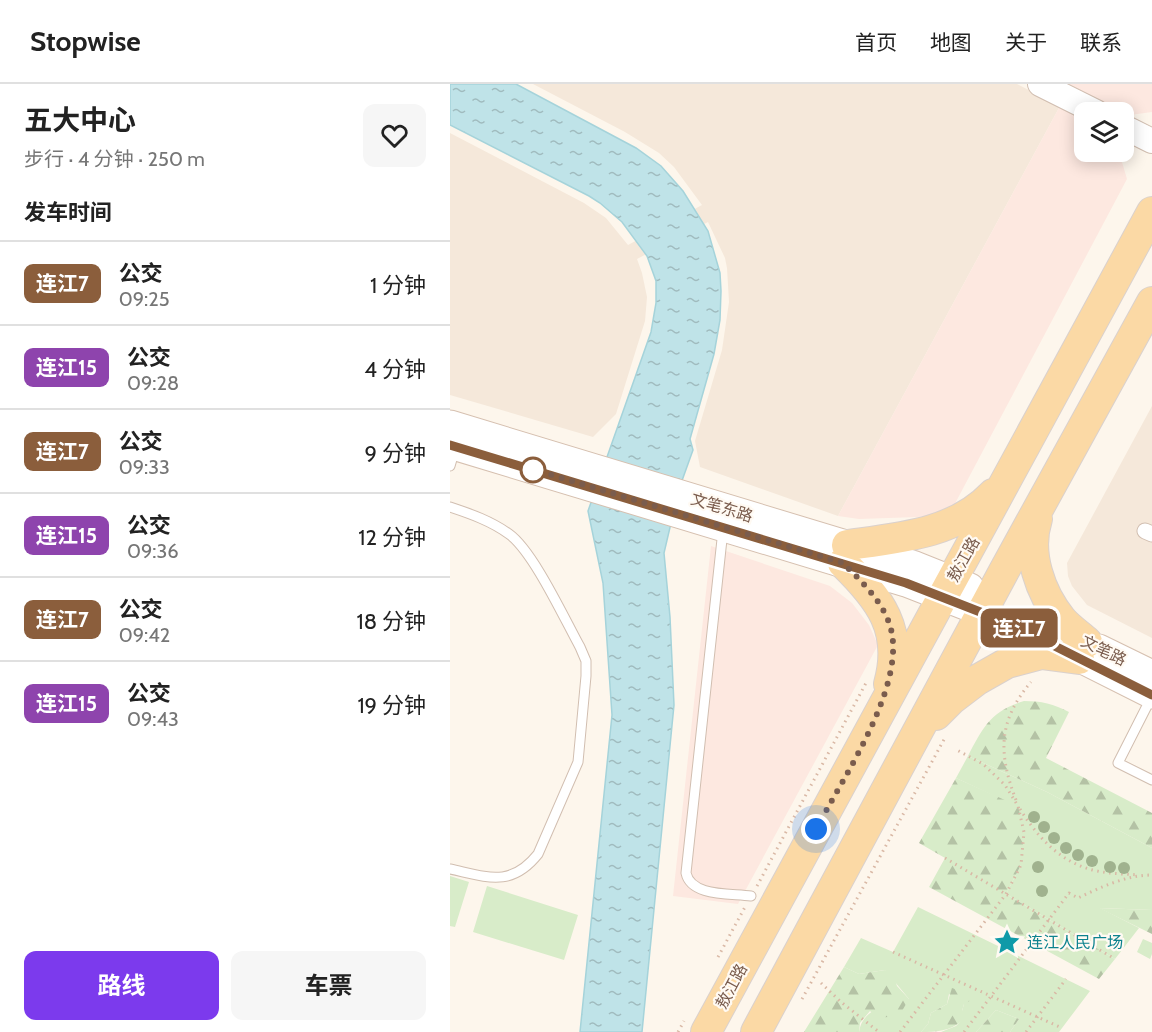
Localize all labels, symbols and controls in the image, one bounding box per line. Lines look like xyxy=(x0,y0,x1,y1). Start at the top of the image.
text: Stopwise xyxy=(30,24,141,58)
text: 首页 xyxy=(855,30,897,55)
text: 地图 xyxy=(930,30,972,55)
text: 关于 xyxy=(1005,30,1047,55)
text: 联系 xyxy=(1080,30,1122,55)
map controls xyxy=(1074,102,1134,162)
button: layers xyxy=(1074,102,1134,162)
text: 五大中心 xyxy=(24,103,136,137)
button: heart xyxy=(363,104,426,167)
text: 步行 · 4 分钟 · 250 m xyxy=(24,147,205,171)
text: 发车时间 xyxy=(24,199,112,226)
text: 公交 xyxy=(119,260,163,287)
text: 连江7 xyxy=(36,271,89,296)
text: 1 分钟 xyxy=(370,272,426,299)
text: 09:25 xyxy=(119,287,170,311)
text: 公交 xyxy=(127,344,171,371)
text: 连江15 xyxy=(36,355,97,380)
text: 4 分钟 xyxy=(364,356,426,383)
text: 09:28 xyxy=(127,371,179,395)
text: 公交 xyxy=(119,428,163,455)
text: 连江7 xyxy=(36,439,89,464)
text: 9 分钟 xyxy=(365,440,426,467)
text: 09:33 xyxy=(119,455,170,479)
unlabelled marker xyxy=(520,457,546,483)
street label: 文笔东路 xyxy=(688,489,755,526)
text: 公交 xyxy=(127,512,171,539)
text: 连江15 xyxy=(36,523,97,548)
text: 12 分钟 xyxy=(358,524,426,551)
street label: 敖江路 xyxy=(943,534,983,585)
text: 09:36 xyxy=(127,539,179,563)
text: 公交 xyxy=(119,596,163,623)
text: 连江7 xyxy=(36,607,89,632)
text: 18 分钟 xyxy=(357,608,426,635)
line badge: 连江7 xyxy=(984,608,1054,648)
text: 连江7 xyxy=(993,616,1045,641)
text: 09:42 xyxy=(119,623,170,647)
street label: 文笔路 xyxy=(1078,631,1130,670)
text: 公交 xyxy=(127,680,171,707)
text: 连江15 xyxy=(36,691,97,716)
text: 19 分钟 xyxy=(357,692,426,719)
text: 09:43 xyxy=(127,707,179,731)
your location xyxy=(801,814,831,844)
place icon: 连江人民广场 xyxy=(992,927,1022,957)
place label: 连江人民广场 xyxy=(1027,933,1123,952)
button: 路线 xyxy=(24,951,219,1020)
button: 车票 xyxy=(231,951,426,1020)
street label: 敖江路 xyxy=(712,961,751,1012)

